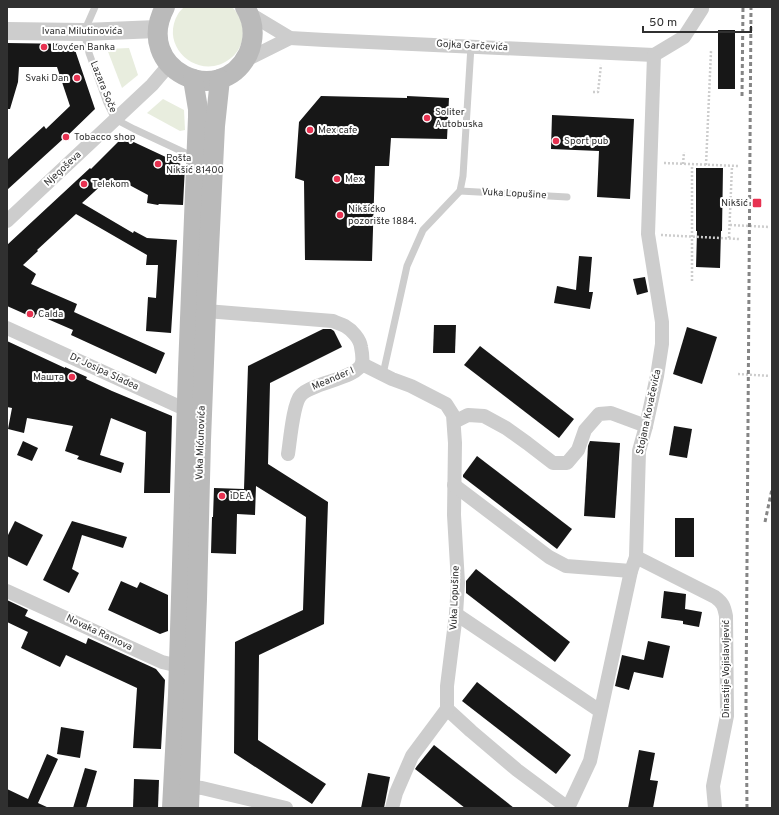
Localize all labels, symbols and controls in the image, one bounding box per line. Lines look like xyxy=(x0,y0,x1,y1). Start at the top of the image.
scale bar xyxy=(643,8,751,34)
text: 50 m xyxy=(649,15,677,31)
street label: Ivana Milutinovića xyxy=(42,25,122,38)
street label: Gojka Garčevića xyxy=(436,38,508,54)
place label: Lovćen Banka xyxy=(52,41,115,54)
marker: Lovćen Banka xyxy=(39,42,49,52)
street label: Lazara Soče xyxy=(87,59,119,115)
place label: Svaki Dan xyxy=(25,72,69,85)
marker: Svaki Dan xyxy=(72,73,82,83)
place label: Soliter Autobuska xyxy=(435,106,483,131)
marker: Soliter Autobuska xyxy=(422,113,432,123)
place label: Mex cafe xyxy=(318,124,357,137)
marker: Mex cafe xyxy=(305,125,315,135)
place label: Tobacco shop xyxy=(74,131,136,144)
marker: Tobacco shop xyxy=(61,132,71,142)
place label: Sport pub xyxy=(564,135,609,148)
marker: Sport pub xyxy=(551,136,561,146)
street label: Njegoševa xyxy=(42,148,84,190)
place label: Pošta Nikšić 81400 xyxy=(166,152,224,177)
marker: Pošta Nikšić 81400 xyxy=(153,159,163,169)
place label: Mex xyxy=(345,173,363,186)
marker: Mex xyxy=(332,174,342,184)
place label: Telekom xyxy=(92,178,129,191)
marker: Telekom xyxy=(79,179,89,189)
street label: Vuka Lopušine xyxy=(481,186,547,202)
place label: Nikšić xyxy=(721,197,748,210)
marker: Nikšić xyxy=(751,197,763,209)
place label: Nikšićko pozorište 1884. xyxy=(348,203,417,228)
marker: Nikšićko pozorište 1884. xyxy=(335,210,345,220)
place label: Calda xyxy=(38,308,63,321)
marker: Calda xyxy=(25,309,35,319)
street label: Dr Josipa Sladea xyxy=(67,350,141,394)
street label: Meander I xyxy=(310,364,356,394)
street label: Stojana Kovačevića xyxy=(634,368,664,456)
place label: Машта xyxy=(33,371,64,384)
marker: Машта xyxy=(67,372,77,382)
street label: Vuka Mićunovića xyxy=(193,406,209,480)
place label: iDEA xyxy=(230,490,252,503)
marker: iDEA xyxy=(217,491,227,501)
street label: Vuka Lopušine xyxy=(447,565,463,631)
street label: Novaka Ramova xyxy=(64,612,134,654)
street label: Dinastije Vojislavljević xyxy=(720,620,733,718)

